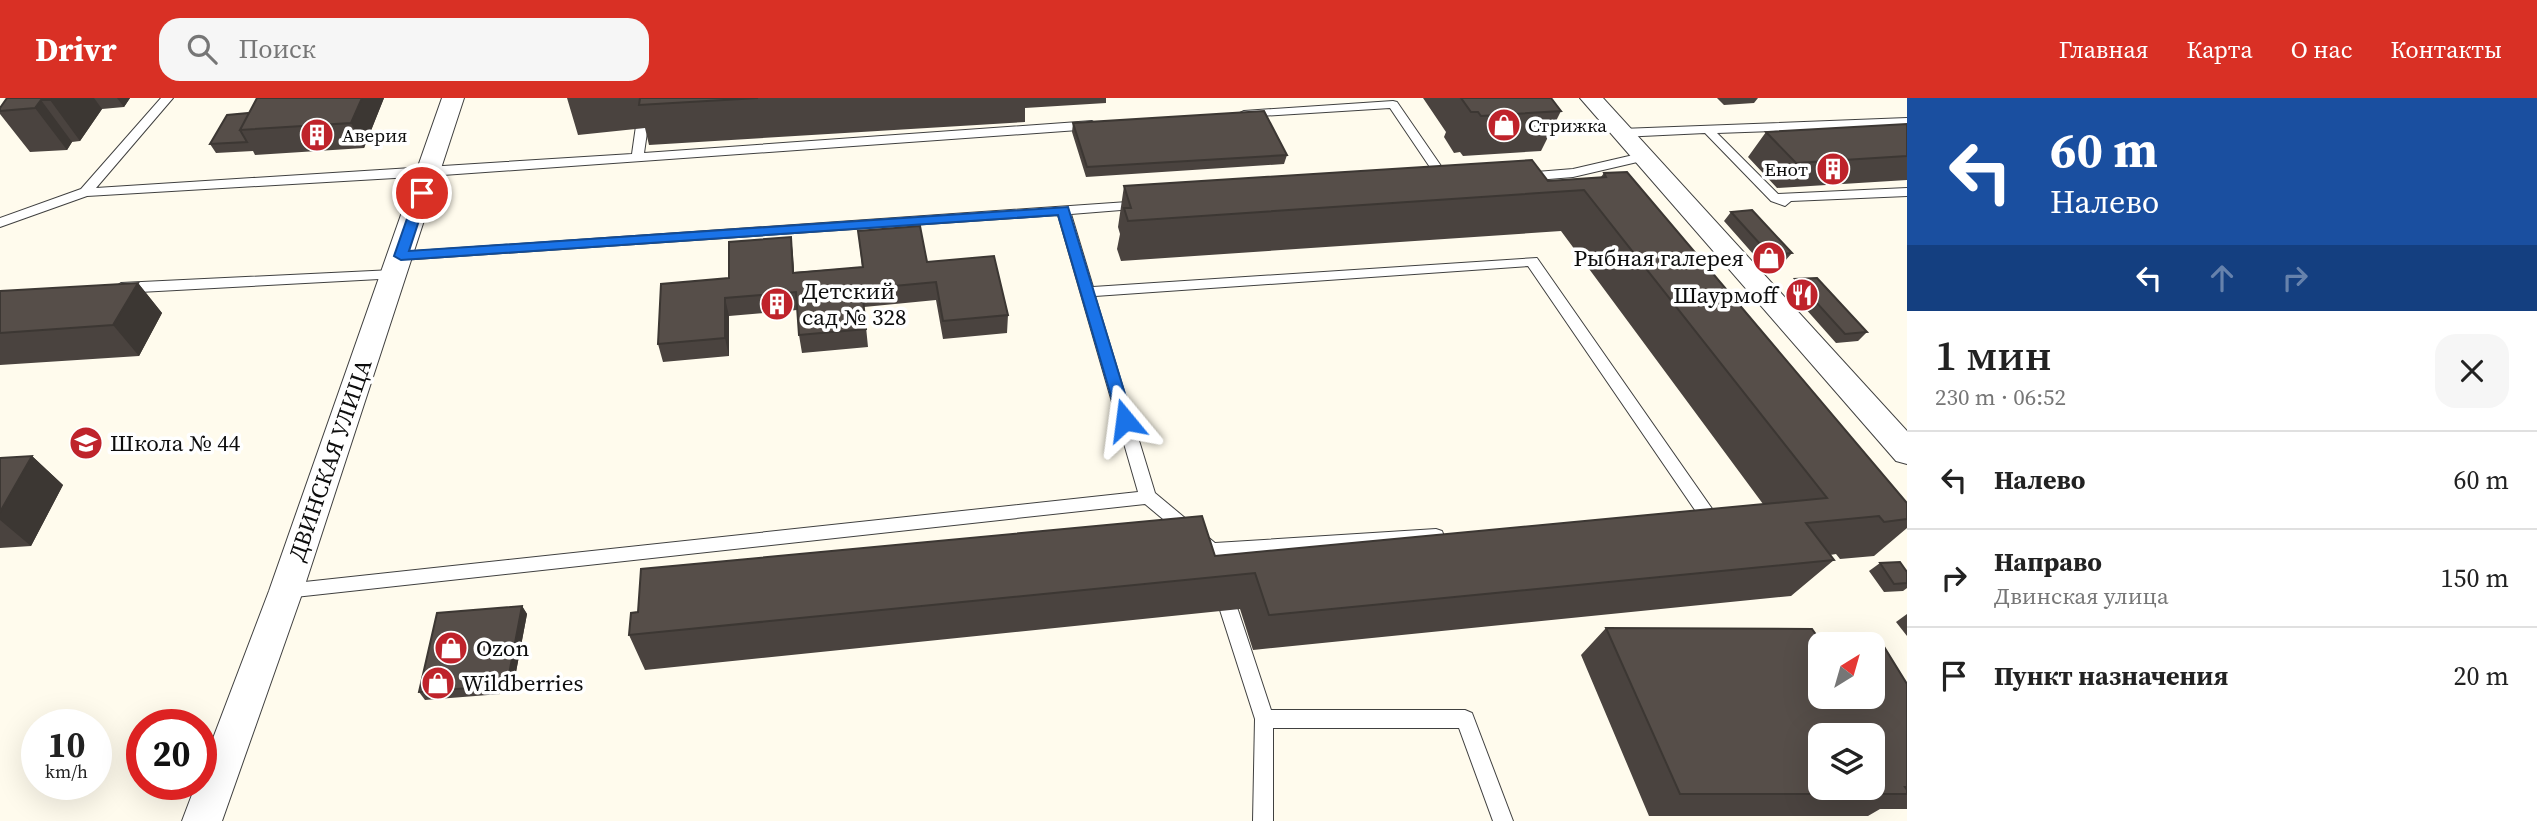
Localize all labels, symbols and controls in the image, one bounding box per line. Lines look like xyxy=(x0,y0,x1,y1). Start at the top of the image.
search box xyxy=(159,18,649,81)
text: Drivr xyxy=(35,27,117,72)
icon: search xyxy=(183,30,221,68)
text: Поиск xyxy=(239,31,316,67)
text: Главная xyxy=(2059,33,2148,66)
text: Карта xyxy=(2186,33,2253,66)
text: О нас xyxy=(2291,33,2352,66)
text: Контакты xyxy=(2390,33,2502,66)
shop icon: Стрижка xyxy=(1485,106,1523,144)
place label: Стрижка xyxy=(1528,112,1607,138)
building icon: Аверия xyxy=(298,116,336,154)
text: 60 m xyxy=(2050,116,2158,183)
place label: Аверия xyxy=(342,122,407,148)
icon: left xyxy=(1935,126,2026,217)
building icon: Енот xyxy=(1814,150,1852,188)
place label: Енот xyxy=(1764,156,1808,182)
pin xyxy=(392,163,452,223)
icon: arrive xyxy=(403,174,441,212)
text: Налево xyxy=(2050,180,2159,224)
shop icon: Рыбная галерея xyxy=(1750,239,1788,277)
place label: Рыбная галерея xyxy=(1573,242,1744,274)
icon: left xyxy=(2130,259,2168,297)
icon: ahead xyxy=(2203,259,2241,297)
icon: right xyxy=(2276,259,2314,297)
place label: Детский сад № 328 xyxy=(802,275,906,333)
restaurant icon: Шаурмоff xyxy=(1783,276,1821,314)
place label: Шаурмоff xyxy=(1673,279,1780,311)
building icon: Детский сад № 328 xyxy=(758,285,796,323)
text: 1 мин xyxy=(1935,326,2052,384)
button: close xyxy=(2435,334,2509,408)
street label: ДВИНСКАЯ УЛИЦА xyxy=(280,354,380,565)
text: 230 m · 06:52 xyxy=(1935,381,2066,413)
position arrow xyxy=(1088,383,1162,457)
school or university icon: Школа № 44 xyxy=(67,424,105,462)
place label: Школа № 44 xyxy=(110,427,241,459)
icon: left xyxy=(1935,461,1973,499)
text: Налево xyxy=(1994,462,2085,498)
text: 60 m xyxy=(2454,462,2509,498)
text: Направо xyxy=(1994,544,2102,580)
icon: right xyxy=(1935,559,1973,597)
text: 150 m xyxy=(2441,560,2509,596)
text: Двинская улица xyxy=(1994,580,2169,612)
shop icon: Ozon xyxy=(432,629,470,667)
place label: Ozon xyxy=(476,632,529,664)
north arrow xyxy=(1808,632,1885,709)
map controls xyxy=(1808,632,1885,800)
icon: arrive xyxy=(1935,657,1973,695)
text: Пункт назначения xyxy=(1994,658,2228,694)
text: 20 m xyxy=(2454,658,2509,694)
shop icon: Wildberries xyxy=(419,664,457,702)
place label: Wildberries xyxy=(462,667,583,699)
speed limit sign: 20 xyxy=(126,709,217,800)
text: 10 xyxy=(48,721,85,769)
button: layers xyxy=(1808,723,1885,800)
text: km/h xyxy=(45,759,88,784)

